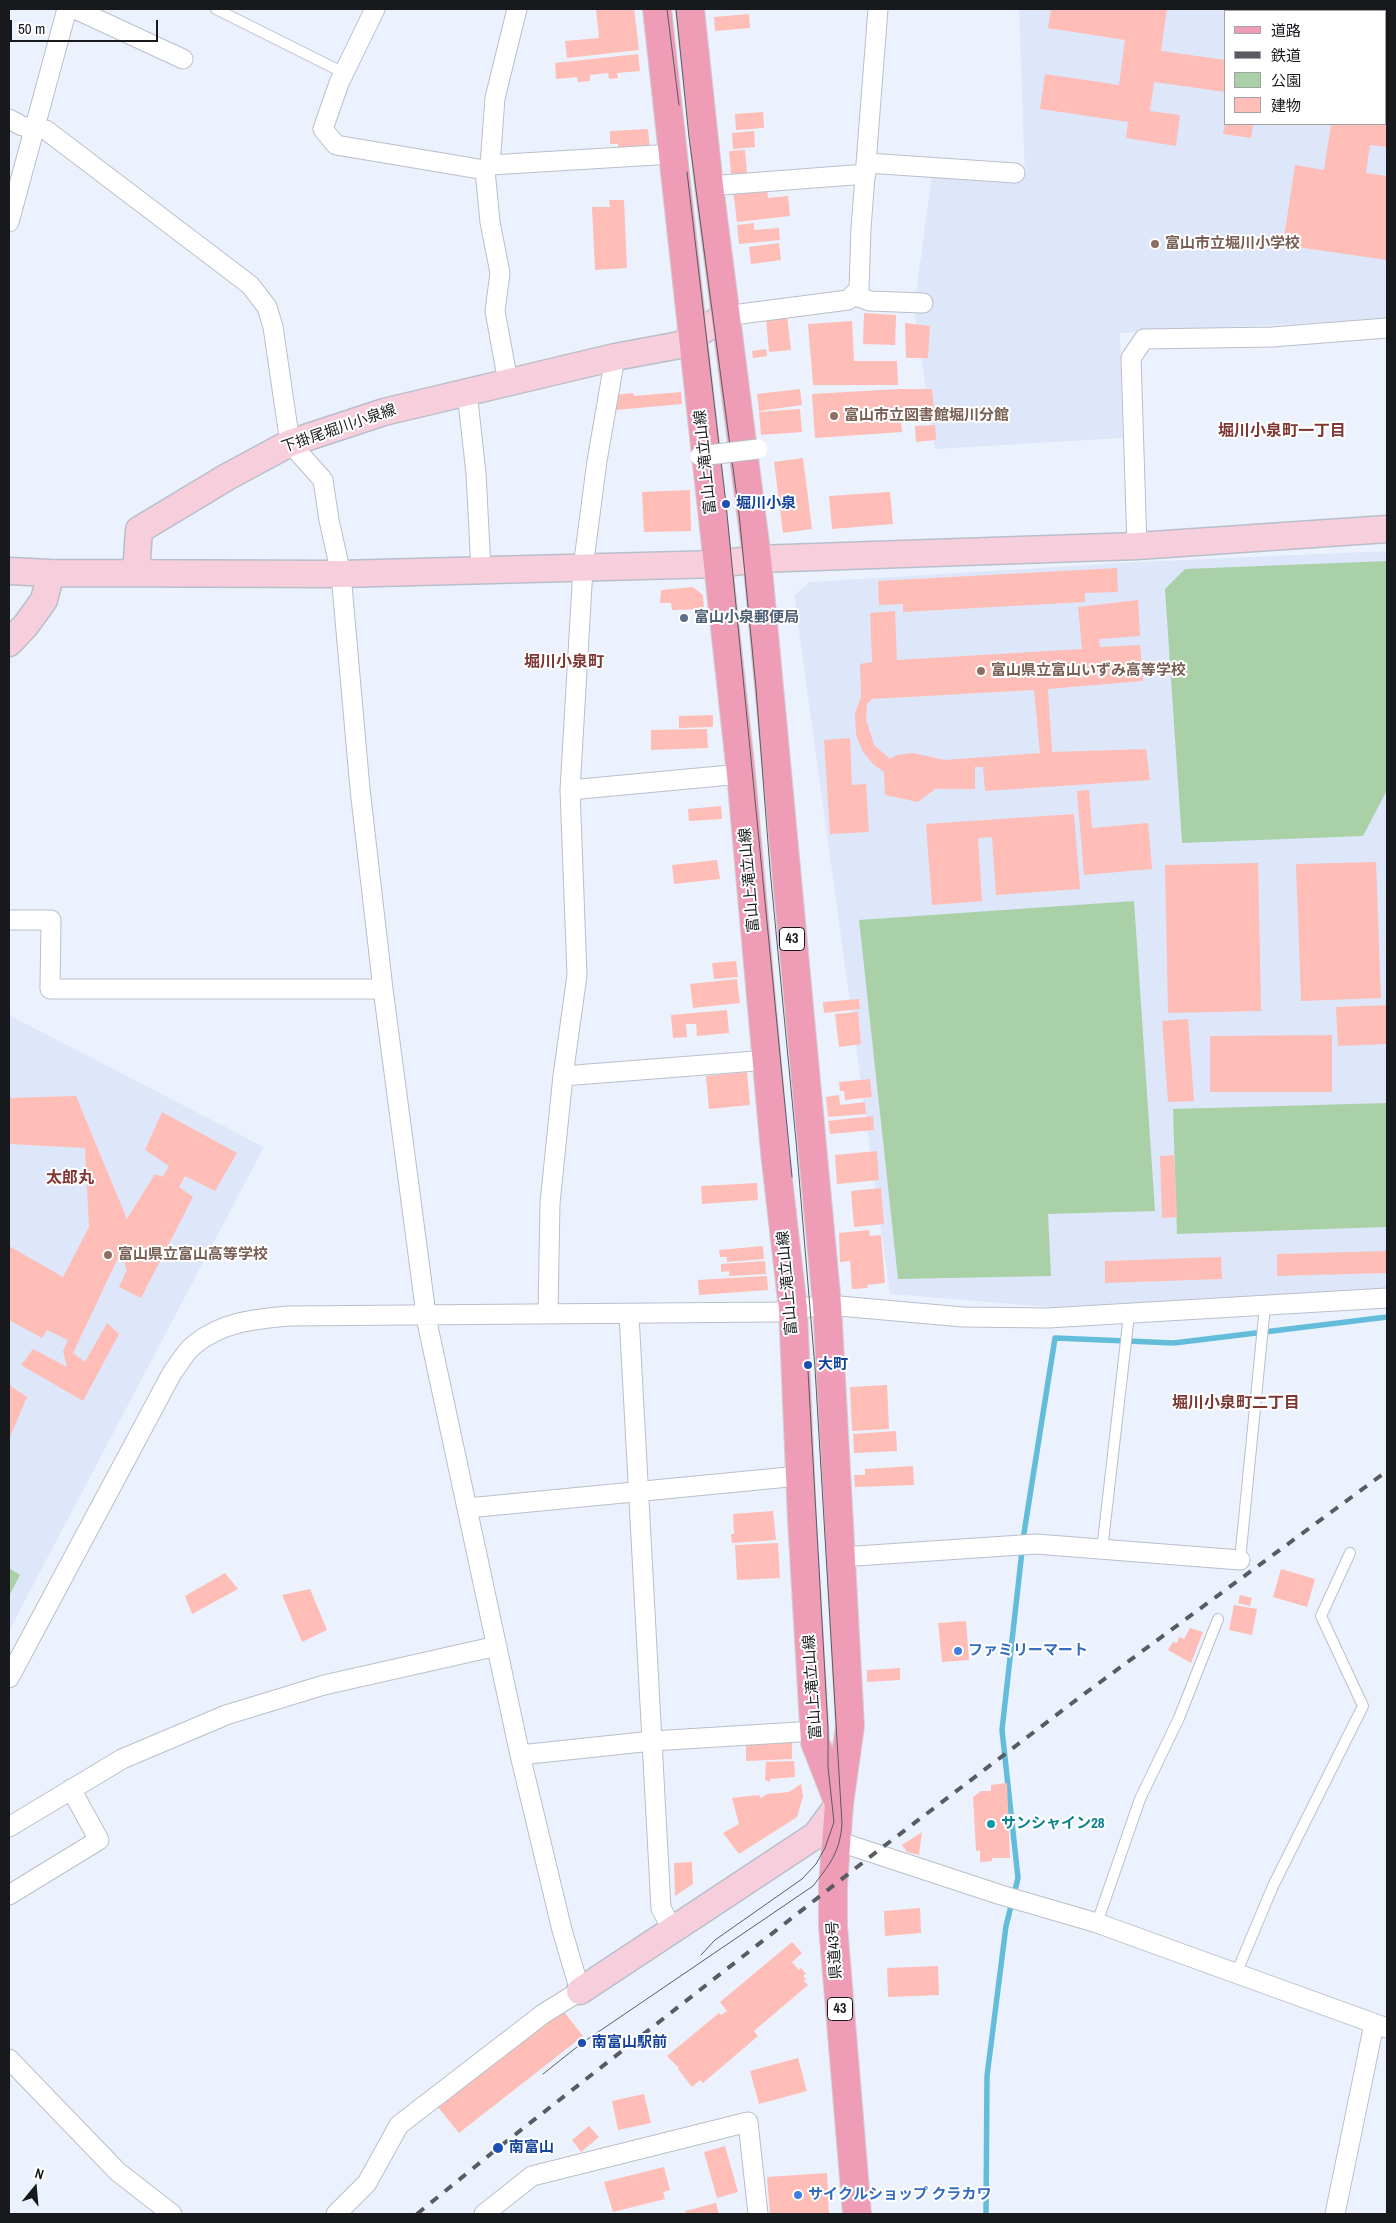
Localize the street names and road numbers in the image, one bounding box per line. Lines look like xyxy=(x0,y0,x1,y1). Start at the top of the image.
street label: 下掛尾堀川小泉線 xyxy=(279,401,399,457)
street label: 富山上滝立山線 xyxy=(692,409,720,515)
street label: 富山上滝立山線 xyxy=(736,827,764,933)
road number: 43 xyxy=(780,928,804,951)
street label: 富山上滝立山線 xyxy=(774,1230,802,1336)
street label: 富山上滝立山線 xyxy=(800,1634,826,1740)
street label: 県道43号 xyxy=(824,1920,846,1980)
road number: 43 xyxy=(828,1998,852,2020)

